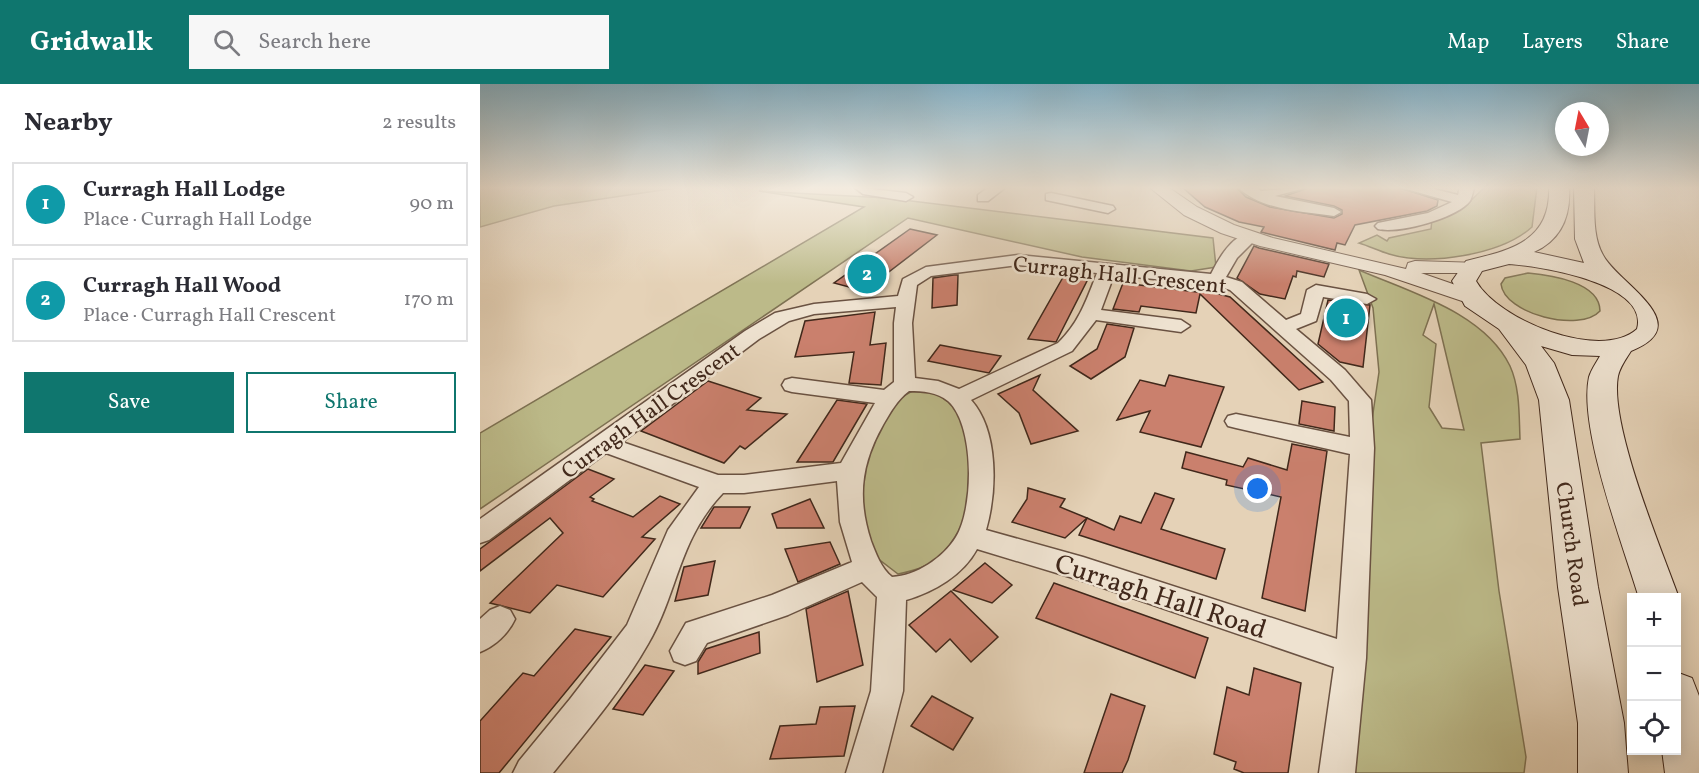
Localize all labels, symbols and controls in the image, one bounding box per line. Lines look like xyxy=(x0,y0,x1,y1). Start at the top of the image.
search box xyxy=(189,15,609,69)
text: Gridwalk xyxy=(30,23,153,62)
icon: search xyxy=(210,26,243,59)
text: Search here xyxy=(258,27,371,58)
text: Map xyxy=(1447,28,1489,57)
text: Layers xyxy=(1522,28,1583,57)
text: Share xyxy=(1616,28,1669,57)
north arrow xyxy=(1555,102,1609,156)
text: Nearby xyxy=(24,105,113,141)
text: 2 results xyxy=(382,109,456,137)
text: Curragh Hall Lodge xyxy=(83,175,285,206)
text: 1 xyxy=(41,190,50,218)
text: 90 m xyxy=(410,190,454,218)
text: Place · Curragh Hall Lodge xyxy=(83,206,312,234)
street label: Curragh Hall Crescent xyxy=(1011,250,1228,303)
pin: 2 xyxy=(848,252,886,297)
text: Curragh Hall Wood xyxy=(83,271,281,302)
text: 2 xyxy=(40,286,51,314)
text: 170 m xyxy=(404,286,454,314)
pin: 1 xyxy=(1326,296,1366,340)
text: Place · Curragh Hall Crescent xyxy=(83,302,336,330)
street label: Curragh Hall Crescent xyxy=(556,336,748,488)
button: Save xyxy=(24,372,234,433)
button: Share xyxy=(246,372,456,433)
your location xyxy=(1243,474,1272,503)
street label: Church Road xyxy=(1546,480,1595,609)
street label: Curragh Hall Road xyxy=(1050,546,1271,650)
map controls xyxy=(1627,593,1681,755)
button: + xyxy=(1627,593,1681,647)
button: − xyxy=(1627,647,1681,701)
button: locate xyxy=(1627,701,1681,755)

